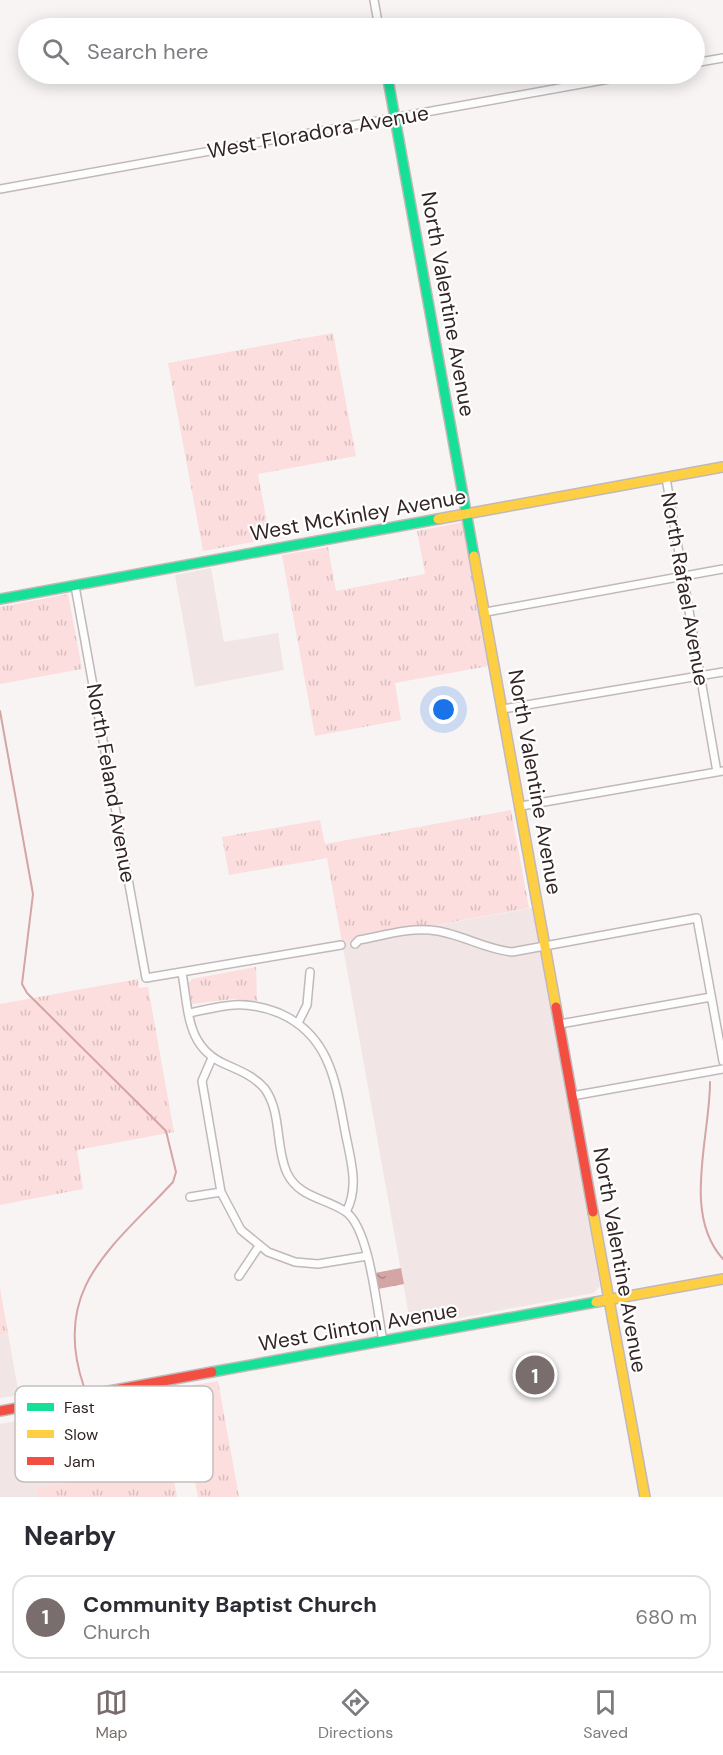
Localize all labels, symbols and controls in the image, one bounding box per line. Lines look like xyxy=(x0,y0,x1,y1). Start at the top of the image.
search box xyxy=(18,18,705,84)
icon: search xyxy=(39,35,72,68)
text: Search here xyxy=(87,37,208,66)
street label: West Floradora Avenue xyxy=(205,99,431,165)
street label: North Valentine Avenue xyxy=(414,189,482,419)
street label: West McKinley Avenue xyxy=(248,482,468,548)
street label: North Rafael Avenue xyxy=(654,490,716,688)
street label: North Valentine Avenue xyxy=(501,667,569,897)
street label: North Feland Avenue xyxy=(80,681,142,885)
your location xyxy=(429,695,458,724)
street label: North Valentine Avenue xyxy=(586,1145,654,1375)
street label: West Clinton Avenue xyxy=(256,1296,460,1358)
pin: 1 xyxy=(516,1352,554,1398)
legend xyxy=(15,1386,213,1482)
text: Fast xyxy=(64,1397,95,1418)
text: Slow xyxy=(64,1424,98,1445)
text: Jam xyxy=(64,1451,95,1472)
text: Nearby xyxy=(24,1519,116,1553)
text: Community Baptist Church xyxy=(83,1590,377,1619)
text: 1 xyxy=(42,1604,49,1630)
text: 680 m xyxy=(635,1604,697,1630)
text: Church xyxy=(83,1619,150,1645)
tab: Map xyxy=(95,1686,128,1743)
tab: Directions xyxy=(318,1686,393,1743)
tab: Saved xyxy=(583,1686,628,1743)

